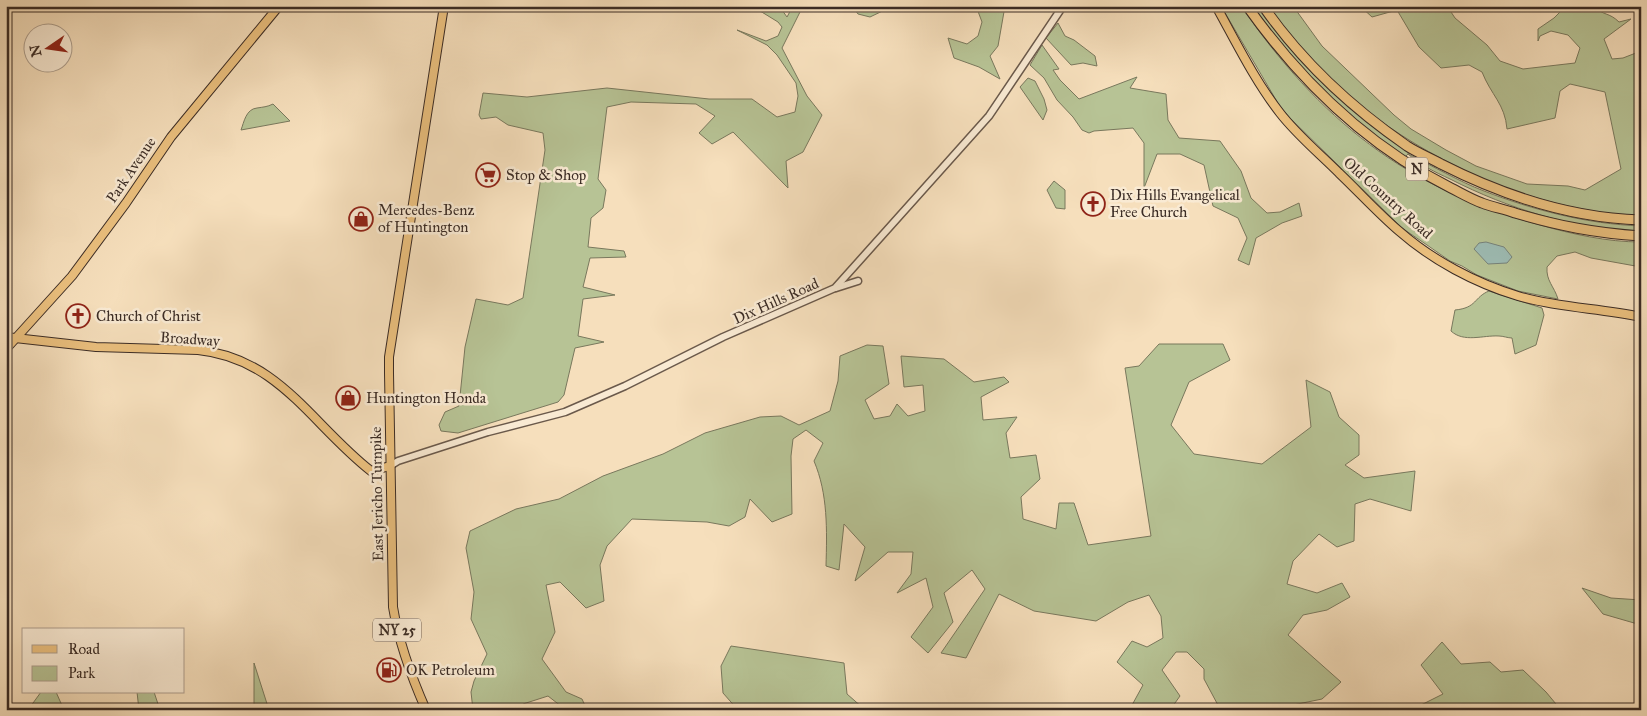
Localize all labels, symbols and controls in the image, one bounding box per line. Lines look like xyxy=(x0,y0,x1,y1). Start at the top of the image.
north arrow xyxy=(22,22,72,72)
text: N xyxy=(26,43,45,59)
street label: Park Avenue xyxy=(102,134,160,206)
street label: Old Country Road xyxy=(1340,153,1436,243)
road number: N xyxy=(1406,157,1428,180)
supermarket icon: Stop & Shop xyxy=(475,162,501,188)
place label: Stop & Shop xyxy=(506,166,586,184)
place label: Dix Hills Evangelical Free Church xyxy=(1110,186,1241,221)
church icon: Dix Hills Evangelical Free Church xyxy=(1080,191,1106,217)
place label: Mercedes-Benz of Huntington xyxy=(378,201,474,236)
shop icon: Mercedes-Benz of Huntington xyxy=(348,206,374,232)
street label: Dix Hills Road xyxy=(730,274,822,328)
church icon: Church of Christ xyxy=(65,303,91,329)
place label: Church of Christ xyxy=(96,307,202,325)
street label: Broadway xyxy=(160,328,221,350)
shop icon: Huntington Honda xyxy=(335,385,361,411)
place label: Huntington Honda xyxy=(366,389,487,407)
street label: East Jericho Turnpike xyxy=(367,426,388,562)
road number: NY 25 xyxy=(373,618,421,642)
legend xyxy=(22,628,185,694)
text: Road xyxy=(68,640,100,658)
fuel station icon: OK Petroleum xyxy=(376,657,402,683)
place label: OK Petroleum xyxy=(406,661,495,679)
text: Park xyxy=(68,664,95,682)

